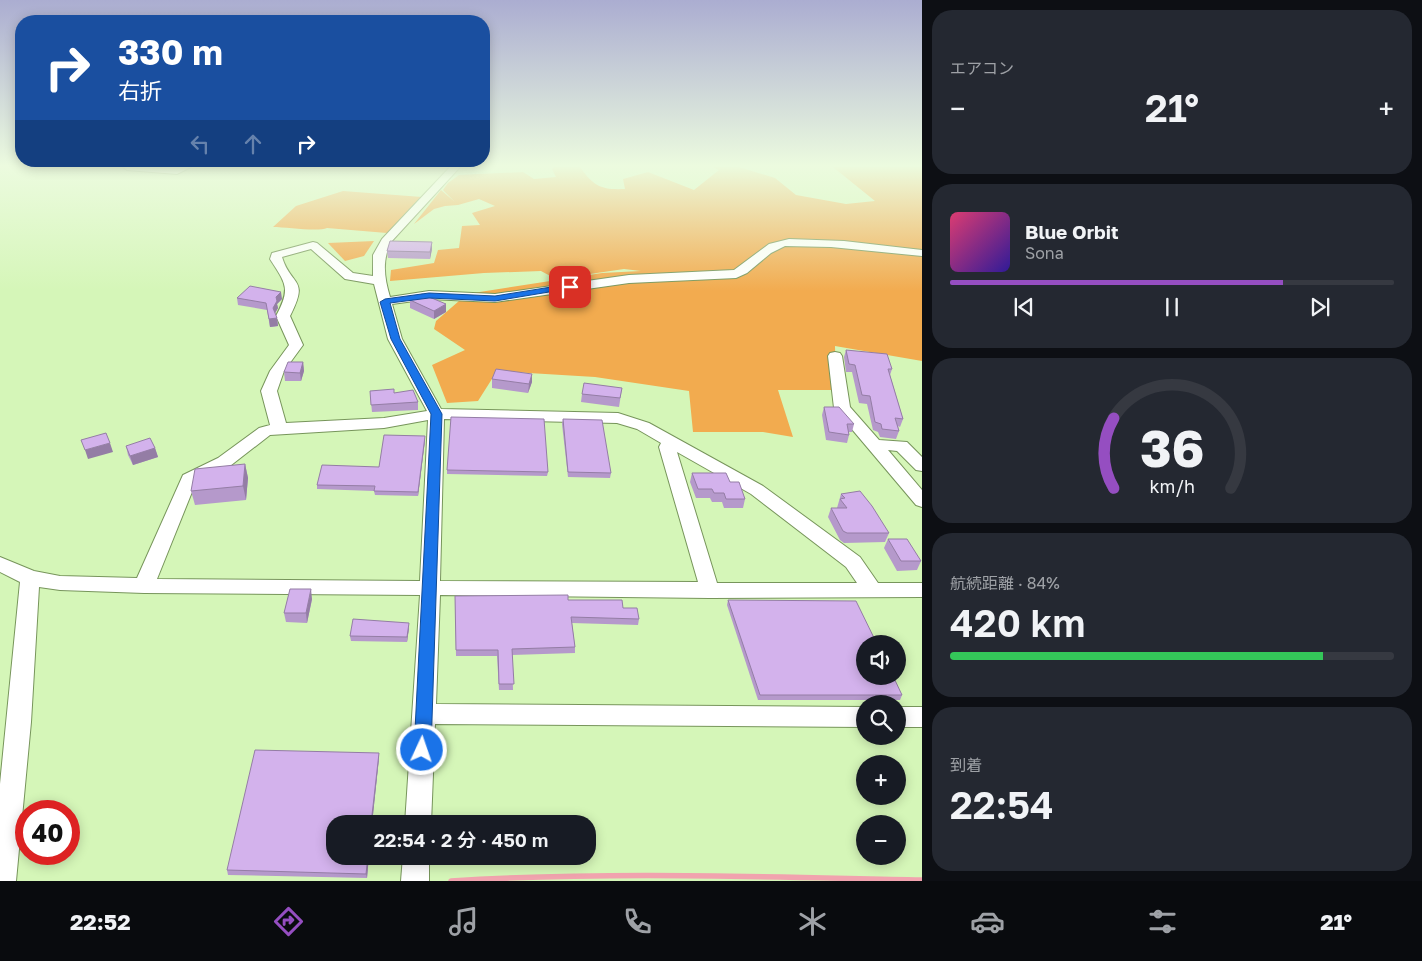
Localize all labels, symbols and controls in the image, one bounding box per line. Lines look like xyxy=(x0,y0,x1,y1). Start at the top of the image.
text: 330 m xyxy=(118,31,223,73)
icon: right xyxy=(35,35,100,100)
text: エアコン xyxy=(950,58,1014,78)
text: 右折 xyxy=(118,77,162,104)
text: 21° xyxy=(1145,85,1199,130)
text: − xyxy=(950,92,965,125)
text: + xyxy=(1379,92,1394,125)
icon: left xyxy=(186,130,214,158)
icon: ahead xyxy=(239,130,267,158)
icon: right xyxy=(292,130,320,158)
text: Blue Orbit xyxy=(1025,220,1119,243)
text: Sona xyxy=(1025,243,1064,263)
pin xyxy=(549,266,591,308)
icon: arrive xyxy=(556,273,584,301)
icon: previous xyxy=(1010,293,1038,321)
icon: pause xyxy=(1158,293,1186,321)
icon: next xyxy=(1306,293,1334,321)
text: 36 xyxy=(1140,416,1204,478)
text: km/h xyxy=(1149,475,1195,497)
text: 航続距離 · 84% xyxy=(950,573,1060,593)
text: 420 km xyxy=(950,600,1086,645)
map controls xyxy=(856,635,906,865)
button: sound xyxy=(856,635,906,685)
button: search xyxy=(856,695,906,745)
position arrow xyxy=(395,723,447,775)
button: + xyxy=(856,755,906,805)
text: 到着 xyxy=(950,755,982,775)
text: 22:54 xyxy=(950,782,1054,827)
speed limit sign: 40 xyxy=(15,800,80,865)
button: − xyxy=(856,815,906,865)
text: 22:54 · 2 分 · 450 m xyxy=(374,828,548,851)
icon: directions xyxy=(271,904,306,939)
icon: music xyxy=(446,904,481,939)
icon: phone xyxy=(620,904,655,939)
icon: climate xyxy=(795,904,830,939)
icon: car xyxy=(970,904,1005,939)
icon: filters xyxy=(1145,904,1180,939)
text: 22:52 xyxy=(70,908,131,935)
text: 21° xyxy=(1320,908,1352,935)

